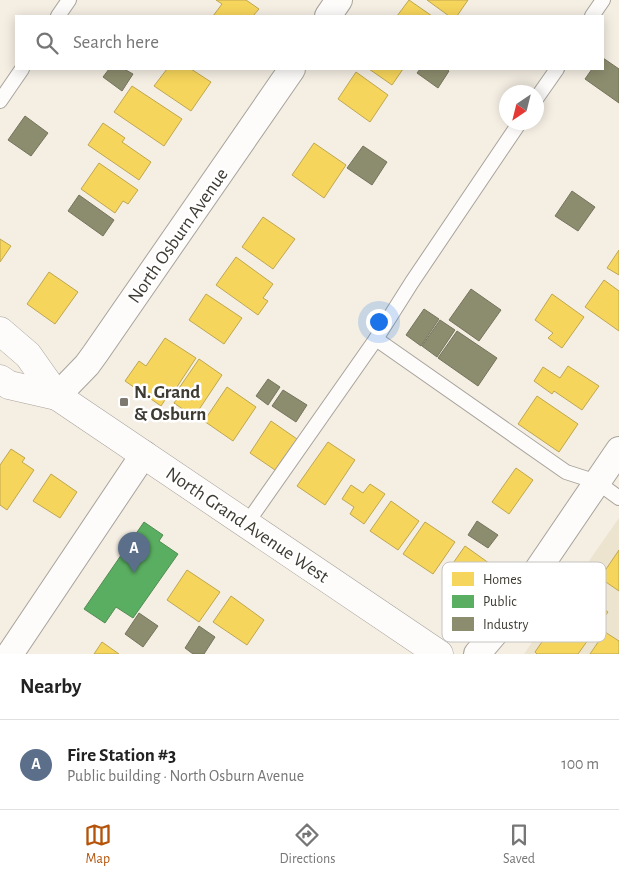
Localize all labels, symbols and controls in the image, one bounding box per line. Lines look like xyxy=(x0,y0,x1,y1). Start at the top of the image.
search box xyxy=(15,15,604,70)
icon: search xyxy=(33,29,61,57)
text: Search here xyxy=(73,33,159,52)
north arrow xyxy=(499,85,544,130)
street label: North Osburn Avenue xyxy=(125,165,232,307)
your location xyxy=(366,309,392,335)
place label: N. Grand & Osburn xyxy=(134,383,206,424)
marker: N. Grand & Osburn xyxy=(118,396,130,408)
street label: North Grand Avenue West xyxy=(162,464,332,587)
pin: A xyxy=(118,532,150,573)
legend xyxy=(442,562,606,642)
text: Homes xyxy=(483,573,522,587)
text: Public xyxy=(483,595,517,609)
text: Industry xyxy=(483,618,529,632)
text: Nearby xyxy=(20,676,81,697)
text: Fire Station #3 xyxy=(67,746,176,765)
text: A xyxy=(31,756,41,772)
text: 100 m xyxy=(561,756,599,772)
text: Public building · North Osburn Avenue xyxy=(67,768,304,784)
tab: Map xyxy=(84,821,112,868)
tab: Directions xyxy=(280,821,335,868)
tab: Saved xyxy=(503,821,535,868)

